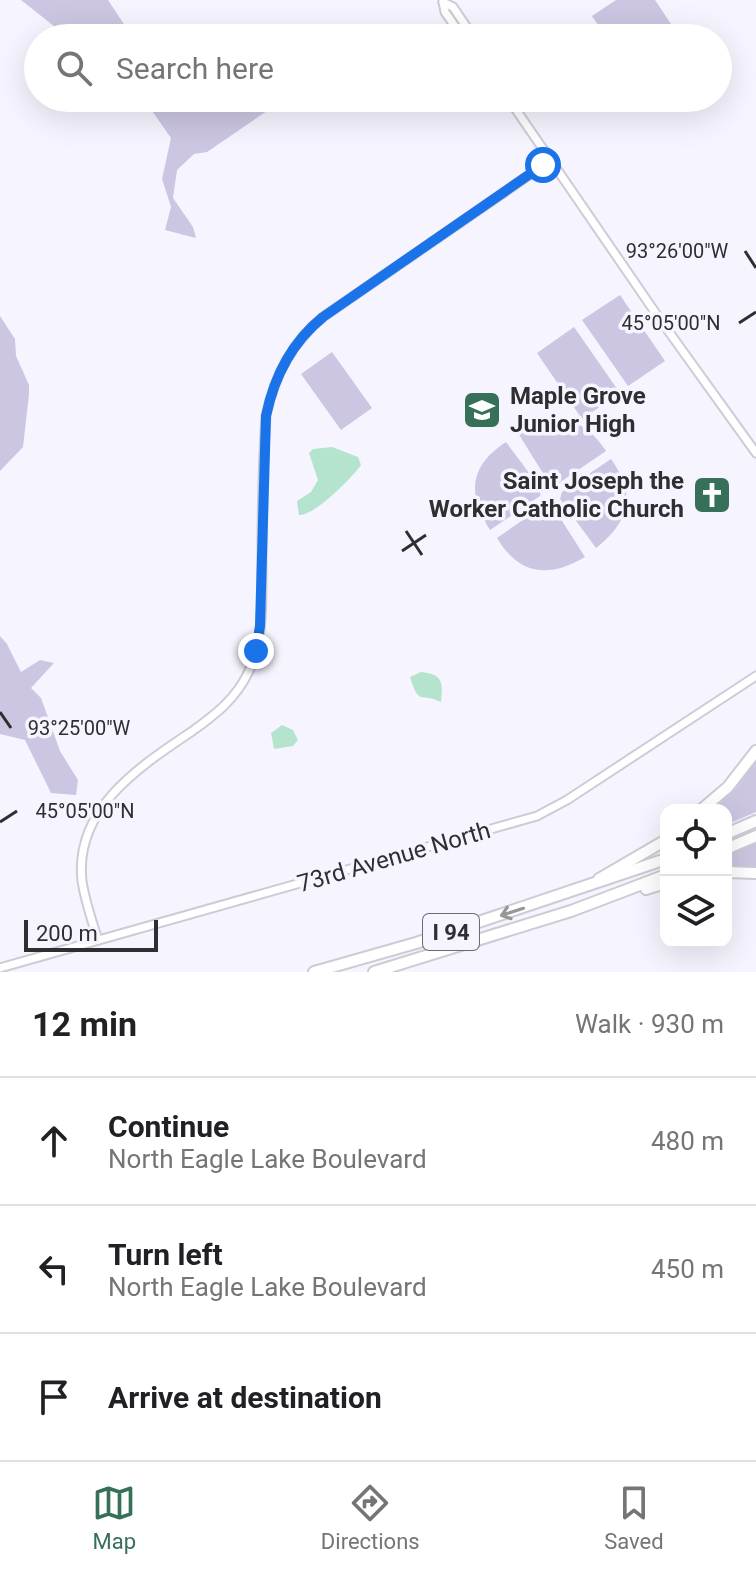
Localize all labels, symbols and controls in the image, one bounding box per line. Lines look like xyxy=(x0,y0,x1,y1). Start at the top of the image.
search box xyxy=(24,24,732,112)
icon: search xyxy=(52,46,96,90)
text: Search here xyxy=(116,51,274,86)
route start xyxy=(525,147,561,183)
text: 93°26'00"W xyxy=(626,239,729,263)
text: 45°05'00"N xyxy=(621,311,721,335)
place label: Maple Grove Junior High xyxy=(510,382,646,438)
school or university icon: Maple Grove Junior High xyxy=(461,389,503,431)
place label: Saint Joseph the Worker Catholic Church xyxy=(429,467,684,523)
church icon: Saint Joseph the Worker Catholic Church xyxy=(691,474,733,516)
route end xyxy=(238,633,274,669)
text: 93°25'00"W xyxy=(28,716,131,740)
text: 45°05'00"N xyxy=(35,799,135,823)
map controls xyxy=(660,804,732,948)
button: locate xyxy=(660,804,732,876)
street label: 73rd Avenue North xyxy=(294,816,494,898)
button: layers xyxy=(660,876,732,948)
one-way arrow xyxy=(500,905,525,920)
road number: I 94 xyxy=(423,914,479,950)
scale bar xyxy=(24,916,158,952)
text: 200 m xyxy=(36,921,98,946)
text: 12 min xyxy=(32,1004,137,1044)
text: Walk · 930 m xyxy=(575,1009,724,1039)
text: Continue xyxy=(108,1109,229,1144)
icon: ahead xyxy=(32,1119,76,1163)
text: 480 m xyxy=(651,1126,724,1156)
text: North Eagle Lake Boulevard xyxy=(108,1144,427,1174)
text: Turn left xyxy=(108,1237,223,1272)
icon: left xyxy=(32,1247,76,1291)
text: 450 m xyxy=(651,1254,724,1284)
text: North Eagle Lake Boulevard xyxy=(108,1272,427,1302)
icon: arrive xyxy=(32,1375,76,1419)
text: Arrive at destination xyxy=(108,1380,382,1415)
tab: Map xyxy=(92,1481,136,1554)
tab: Directions xyxy=(321,1481,420,1554)
tab: Saved xyxy=(604,1481,664,1554)

